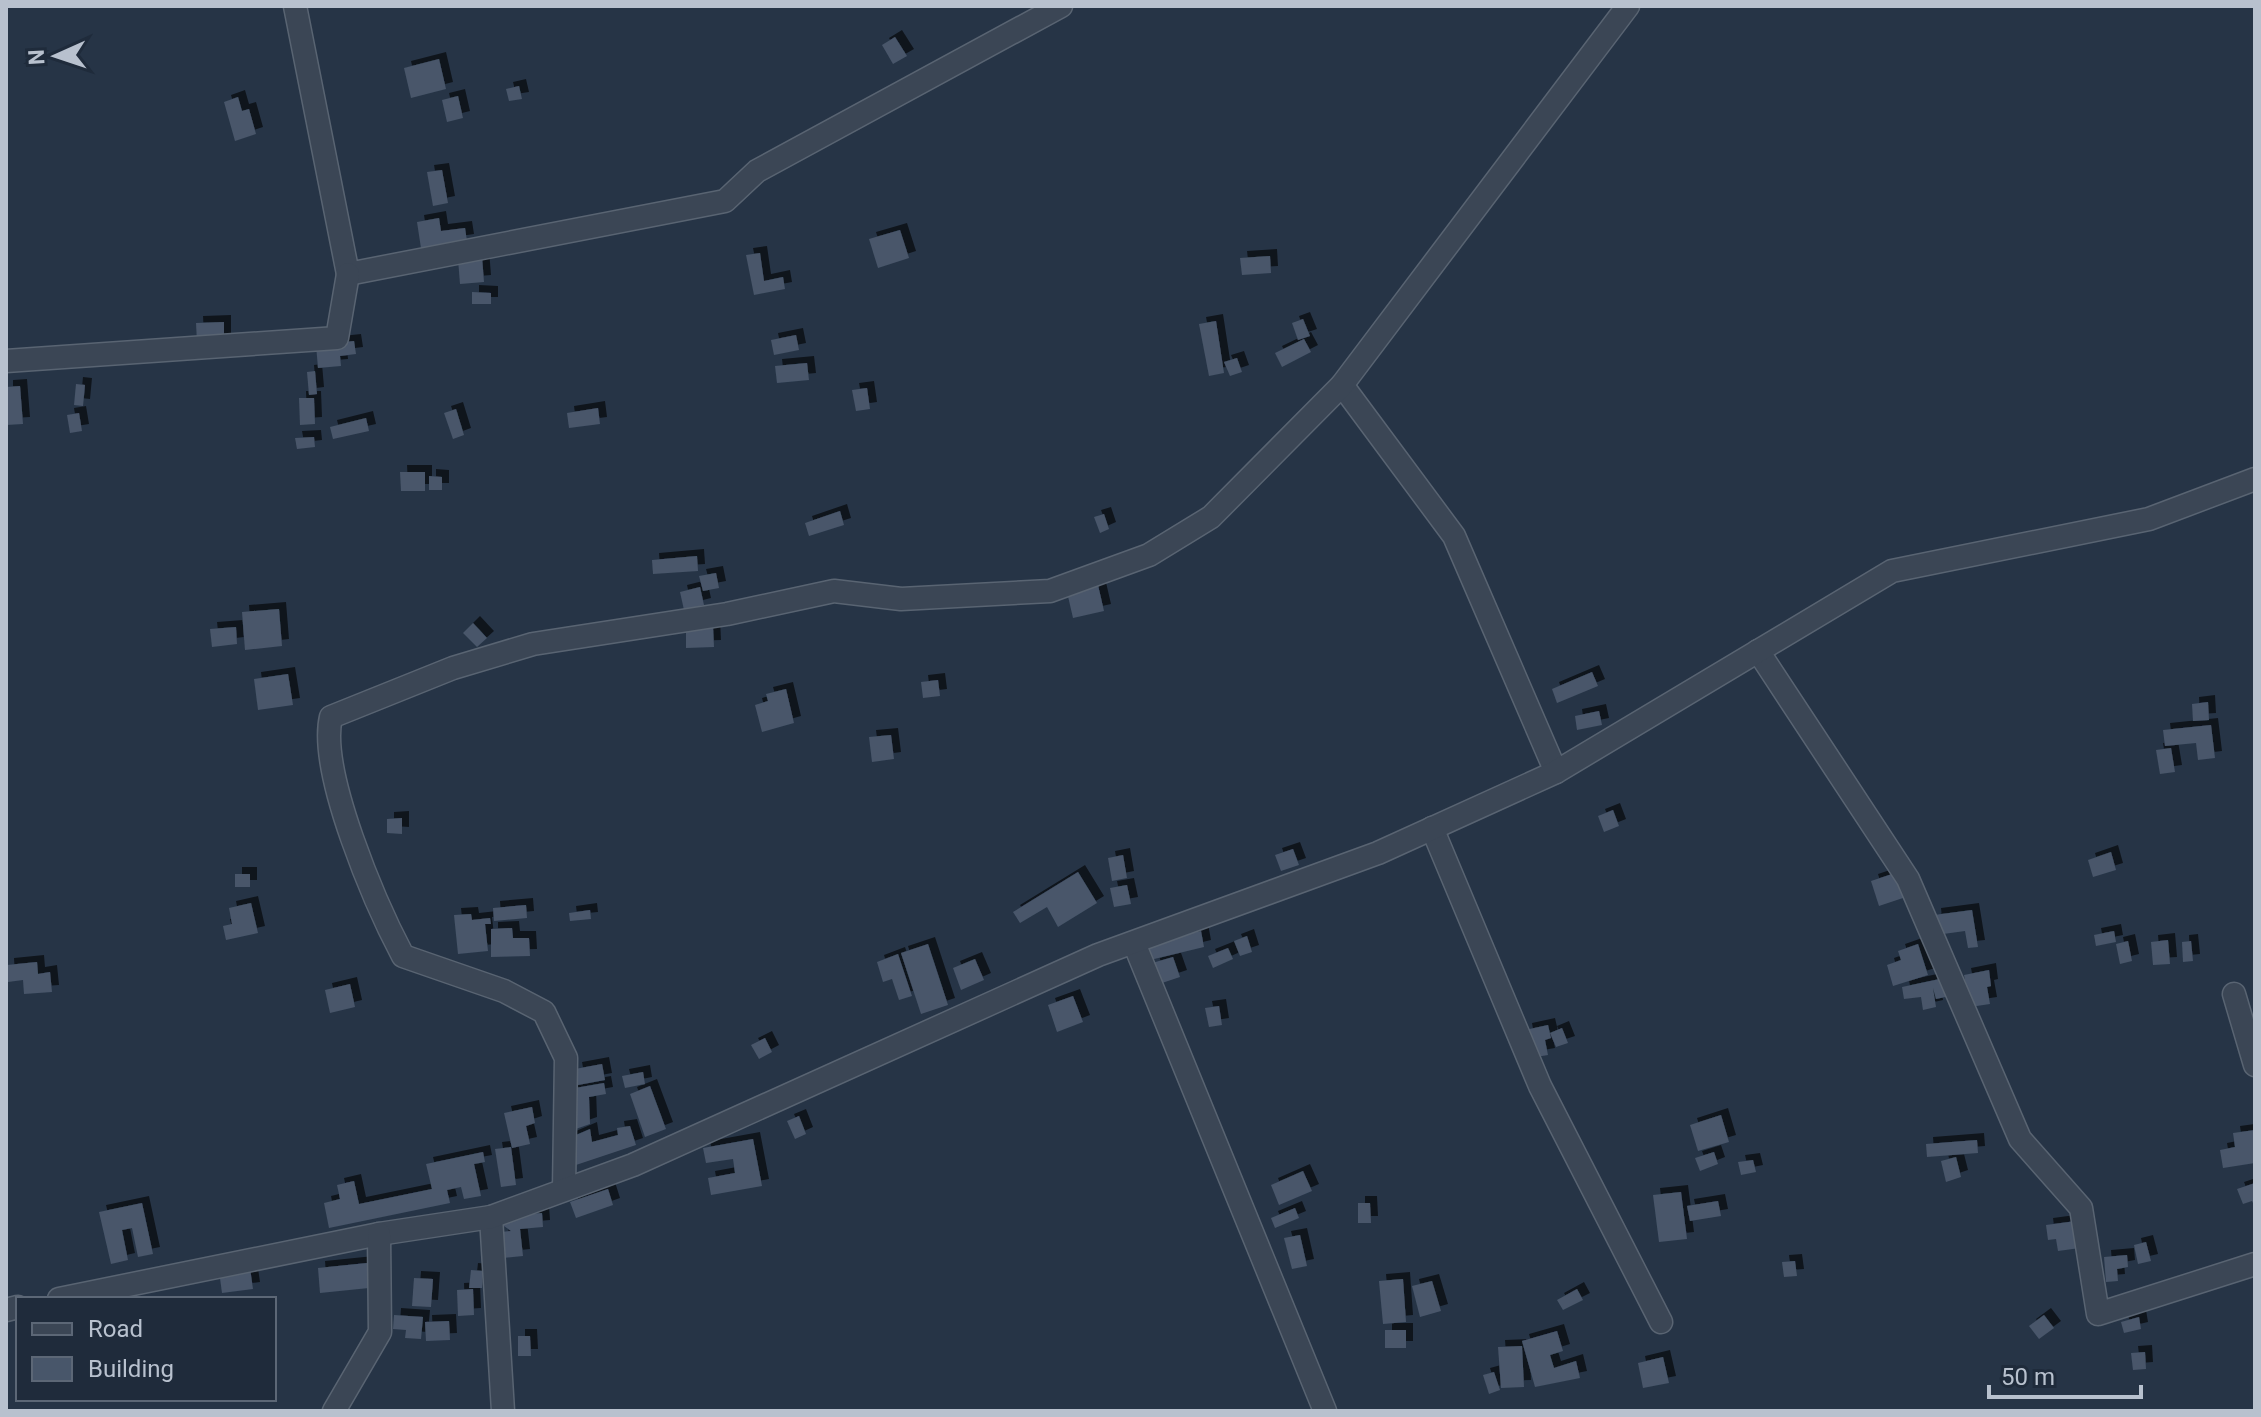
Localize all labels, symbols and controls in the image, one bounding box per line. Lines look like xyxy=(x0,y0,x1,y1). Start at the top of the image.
north arrow xyxy=(16,16,96,96)
text: N xyxy=(24,49,49,65)
legend xyxy=(16,1297,276,1401)
text: Road xyxy=(88,1315,143,1343)
scale bar xyxy=(1989,1349,2141,1399)
text: Building xyxy=(88,1355,174,1383)
text: 50 m xyxy=(2001,1363,2055,1391)

